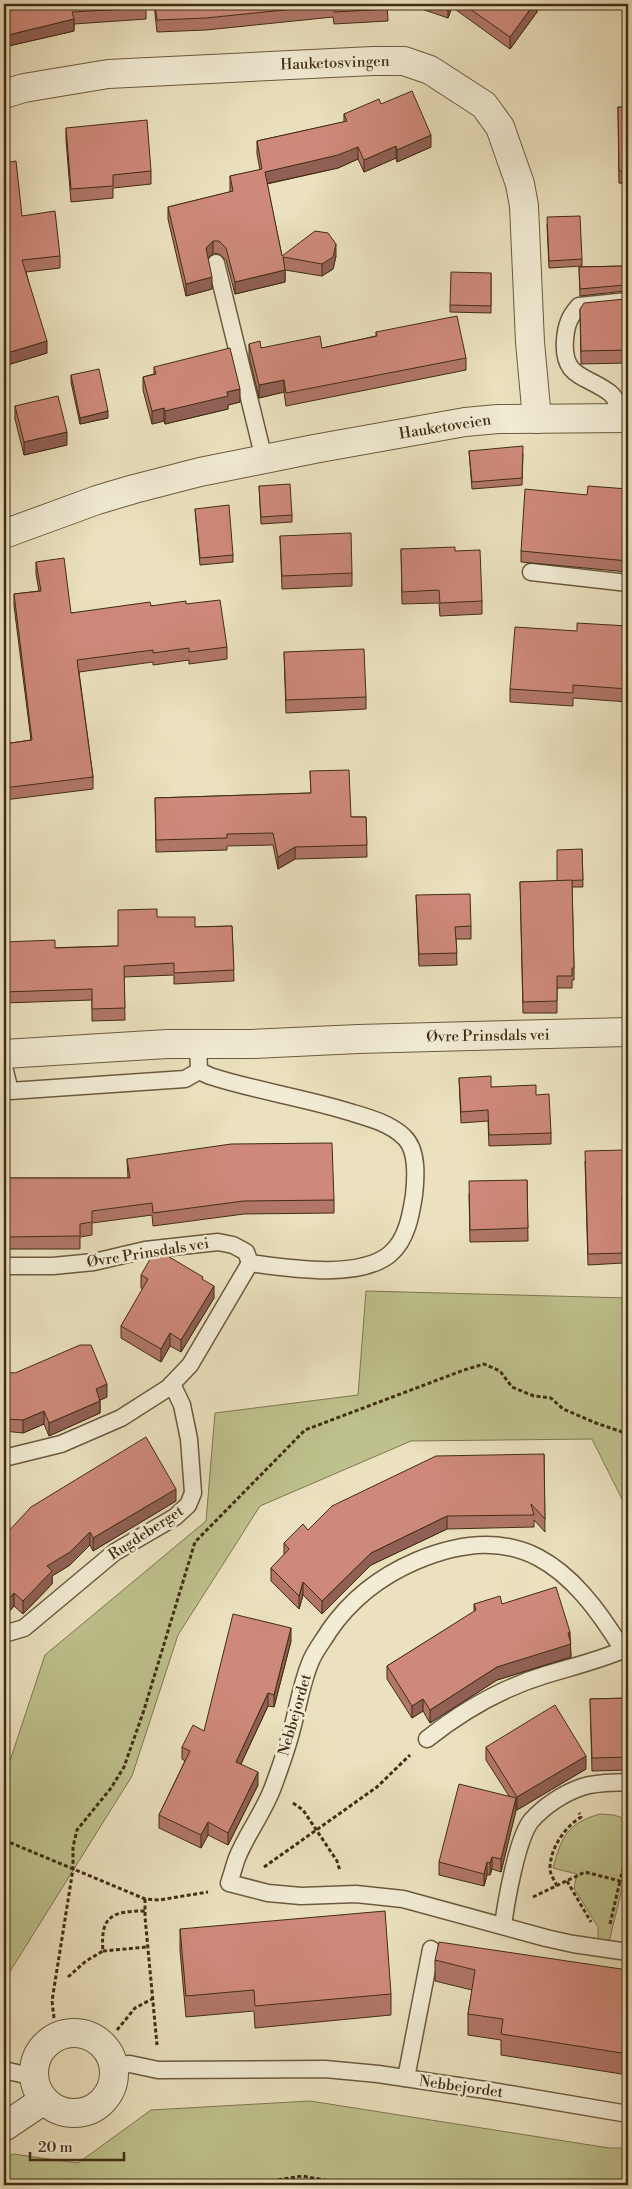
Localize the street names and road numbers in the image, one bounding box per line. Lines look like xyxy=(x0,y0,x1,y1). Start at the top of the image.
street label: Hauketosvingen xyxy=(280,52,390,74)
street label: Hauketoveien xyxy=(398,410,492,444)
street label: Øvre Prinsdals vei xyxy=(426,1025,550,1047)
street label: Øvre Prinsdals vei xyxy=(86,1234,210,1272)
street label: Rugdeberget xyxy=(105,1501,188,1564)
street label: Nebbejordet xyxy=(274,1671,316,1758)
street label: Nebbejordet xyxy=(418,2072,505,2102)

